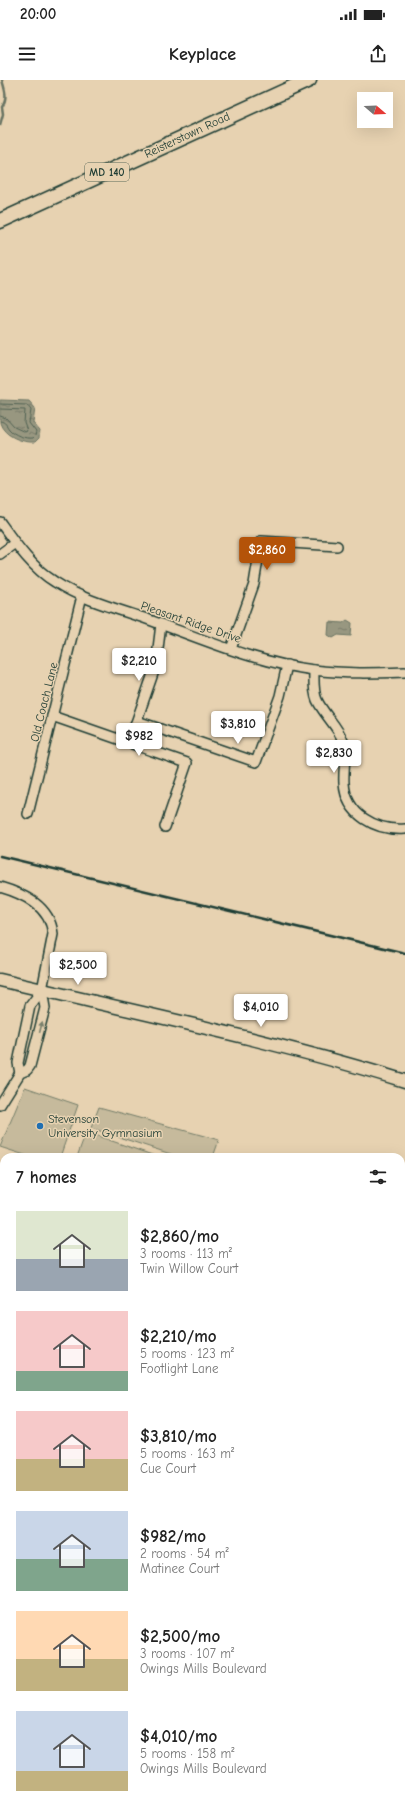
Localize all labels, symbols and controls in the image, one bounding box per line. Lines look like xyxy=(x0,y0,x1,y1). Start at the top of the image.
text: 20:00 xyxy=(20,5,56,23)
icon: menu xyxy=(16,43,38,65)
icon: share xyxy=(367,43,389,65)
text: Keyplace xyxy=(169,44,236,65)
north arrow xyxy=(357,92,393,128)
map controls xyxy=(357,92,393,128)
street label: Reisterstown Road xyxy=(142,109,232,161)
road number: MD 140 xyxy=(85,163,129,181)
pin: $2,860 xyxy=(234,537,300,571)
text: $2,860 xyxy=(248,542,286,557)
street label: Pleasant Ridge Drive xyxy=(139,598,243,646)
pin: $2,210 xyxy=(106,648,172,682)
text: $2,210 xyxy=(121,653,157,668)
street label: Old Coach Lane xyxy=(27,661,61,743)
pin: $3,810 xyxy=(205,711,271,745)
text: $3,810 xyxy=(220,716,256,731)
pin: $982 xyxy=(115,723,163,757)
text: $982 xyxy=(125,728,153,743)
pin: $2,830 xyxy=(301,740,367,774)
text: $2,830 xyxy=(315,745,353,760)
pin: $2,500 xyxy=(45,952,111,986)
text: $2,500 xyxy=(59,957,97,972)
pin: $4,010 xyxy=(228,994,294,1028)
text: $4,010 xyxy=(243,999,279,1014)
one-way arrow xyxy=(38,1021,44,1033)
place label: Stevenson University Gymnasium xyxy=(48,1112,162,1140)
marker: Stevenson University Gymnasium xyxy=(35,1121,45,1131)
icon: filters xyxy=(367,1166,389,1188)
text: 7 homes xyxy=(16,1168,77,1187)
icon: home xyxy=(48,1227,96,1275)
text: $2,860/mo xyxy=(140,1227,219,1246)
text: 3 rooms · 113 m² xyxy=(140,1246,232,1261)
text: Twin Willow Court xyxy=(140,1261,238,1276)
icon: home xyxy=(48,1327,96,1375)
text: $2,210/mo xyxy=(140,1327,217,1346)
text: 5 rooms · 123 m² xyxy=(140,1346,234,1361)
text: Footlight Lane xyxy=(140,1361,219,1376)
icon: home xyxy=(48,1427,96,1475)
text: $3,810/mo xyxy=(140,1427,217,1446)
text: 5 rooms · 163 m² xyxy=(140,1446,234,1461)
text: Cue Court xyxy=(140,1461,196,1476)
icon: home xyxy=(48,1527,96,1575)
text: $982/mo xyxy=(140,1527,206,1546)
text: 2 rooms · 54 m² xyxy=(140,1546,229,1561)
text: Matinee Court xyxy=(140,1561,219,1576)
icon: home xyxy=(48,1627,96,1675)
text: $2,500/mo xyxy=(140,1627,220,1646)
text: 3 rooms · 107 m² xyxy=(140,1646,234,1661)
text: Owings Mills Boulevard xyxy=(140,1661,267,1676)
icon: home xyxy=(48,1727,96,1775)
text: $4,010/mo xyxy=(140,1727,217,1746)
text: 5 rooms · 158 m² xyxy=(140,1746,234,1761)
text: Owings Mills Boulevard xyxy=(140,1761,267,1776)

